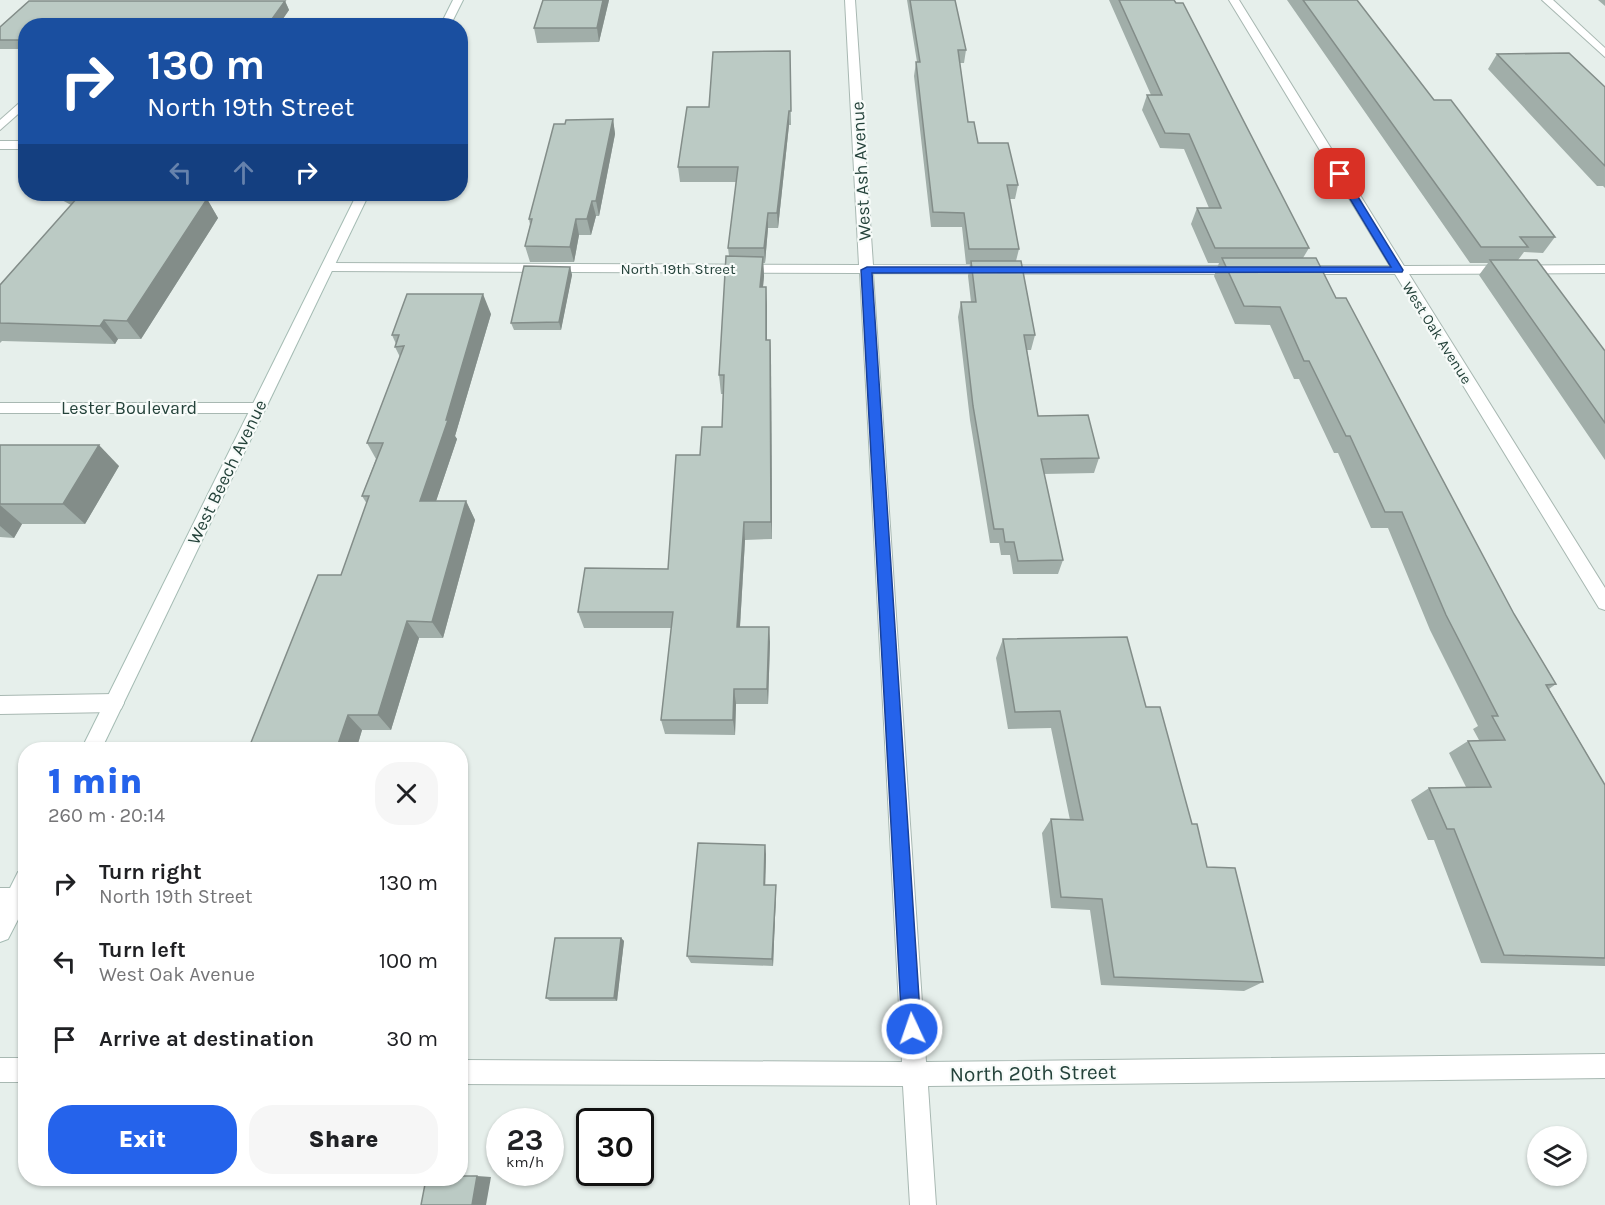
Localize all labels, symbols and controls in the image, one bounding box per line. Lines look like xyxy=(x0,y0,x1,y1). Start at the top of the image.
text: 130 m xyxy=(147,40,265,90)
icon: right xyxy=(48,42,126,120)
text: North 19th Street xyxy=(147,91,354,123)
street label: West Ash Avenue xyxy=(846,101,876,241)
pin xyxy=(1314,148,1365,199)
icon: left xyxy=(164,156,197,189)
icon: ahead xyxy=(227,156,260,189)
icon: right xyxy=(290,156,323,189)
icon: arrive xyxy=(1323,157,1356,190)
street label: North 19th Street xyxy=(620,260,736,278)
street label: West Oak Avenue xyxy=(1398,279,1476,387)
street label: West Beech Avenue xyxy=(182,396,272,548)
street label: Lester Boulevard xyxy=(61,397,197,419)
text: 1 min xyxy=(48,760,142,802)
button: close xyxy=(375,762,438,825)
text: 260 m · 20:14 xyxy=(48,804,165,827)
text: Turn right xyxy=(99,859,202,885)
icon: right xyxy=(48,867,81,900)
text: 130 m xyxy=(379,870,438,896)
text: North 19th Street xyxy=(99,885,253,908)
text: Turn left xyxy=(99,937,186,963)
icon: left xyxy=(48,945,81,978)
text: 100 m xyxy=(379,948,438,974)
text: West Oak Avenue xyxy=(99,963,255,986)
position arrow xyxy=(880,997,944,1061)
icon: arrive xyxy=(48,1023,81,1056)
text: Arrive at destination xyxy=(99,1026,314,1052)
text: 30 m xyxy=(386,1026,438,1052)
street label: North 20th Street xyxy=(949,1060,1117,1086)
button: Exit xyxy=(48,1105,237,1174)
button: Share xyxy=(249,1105,438,1174)
speed limit sign: 30 xyxy=(576,1108,654,1186)
text: 23 xyxy=(507,1122,543,1158)
map controls xyxy=(1527,1126,1587,1186)
button: layers xyxy=(1527,1126,1587,1186)
text: km/h xyxy=(506,1153,544,1171)

